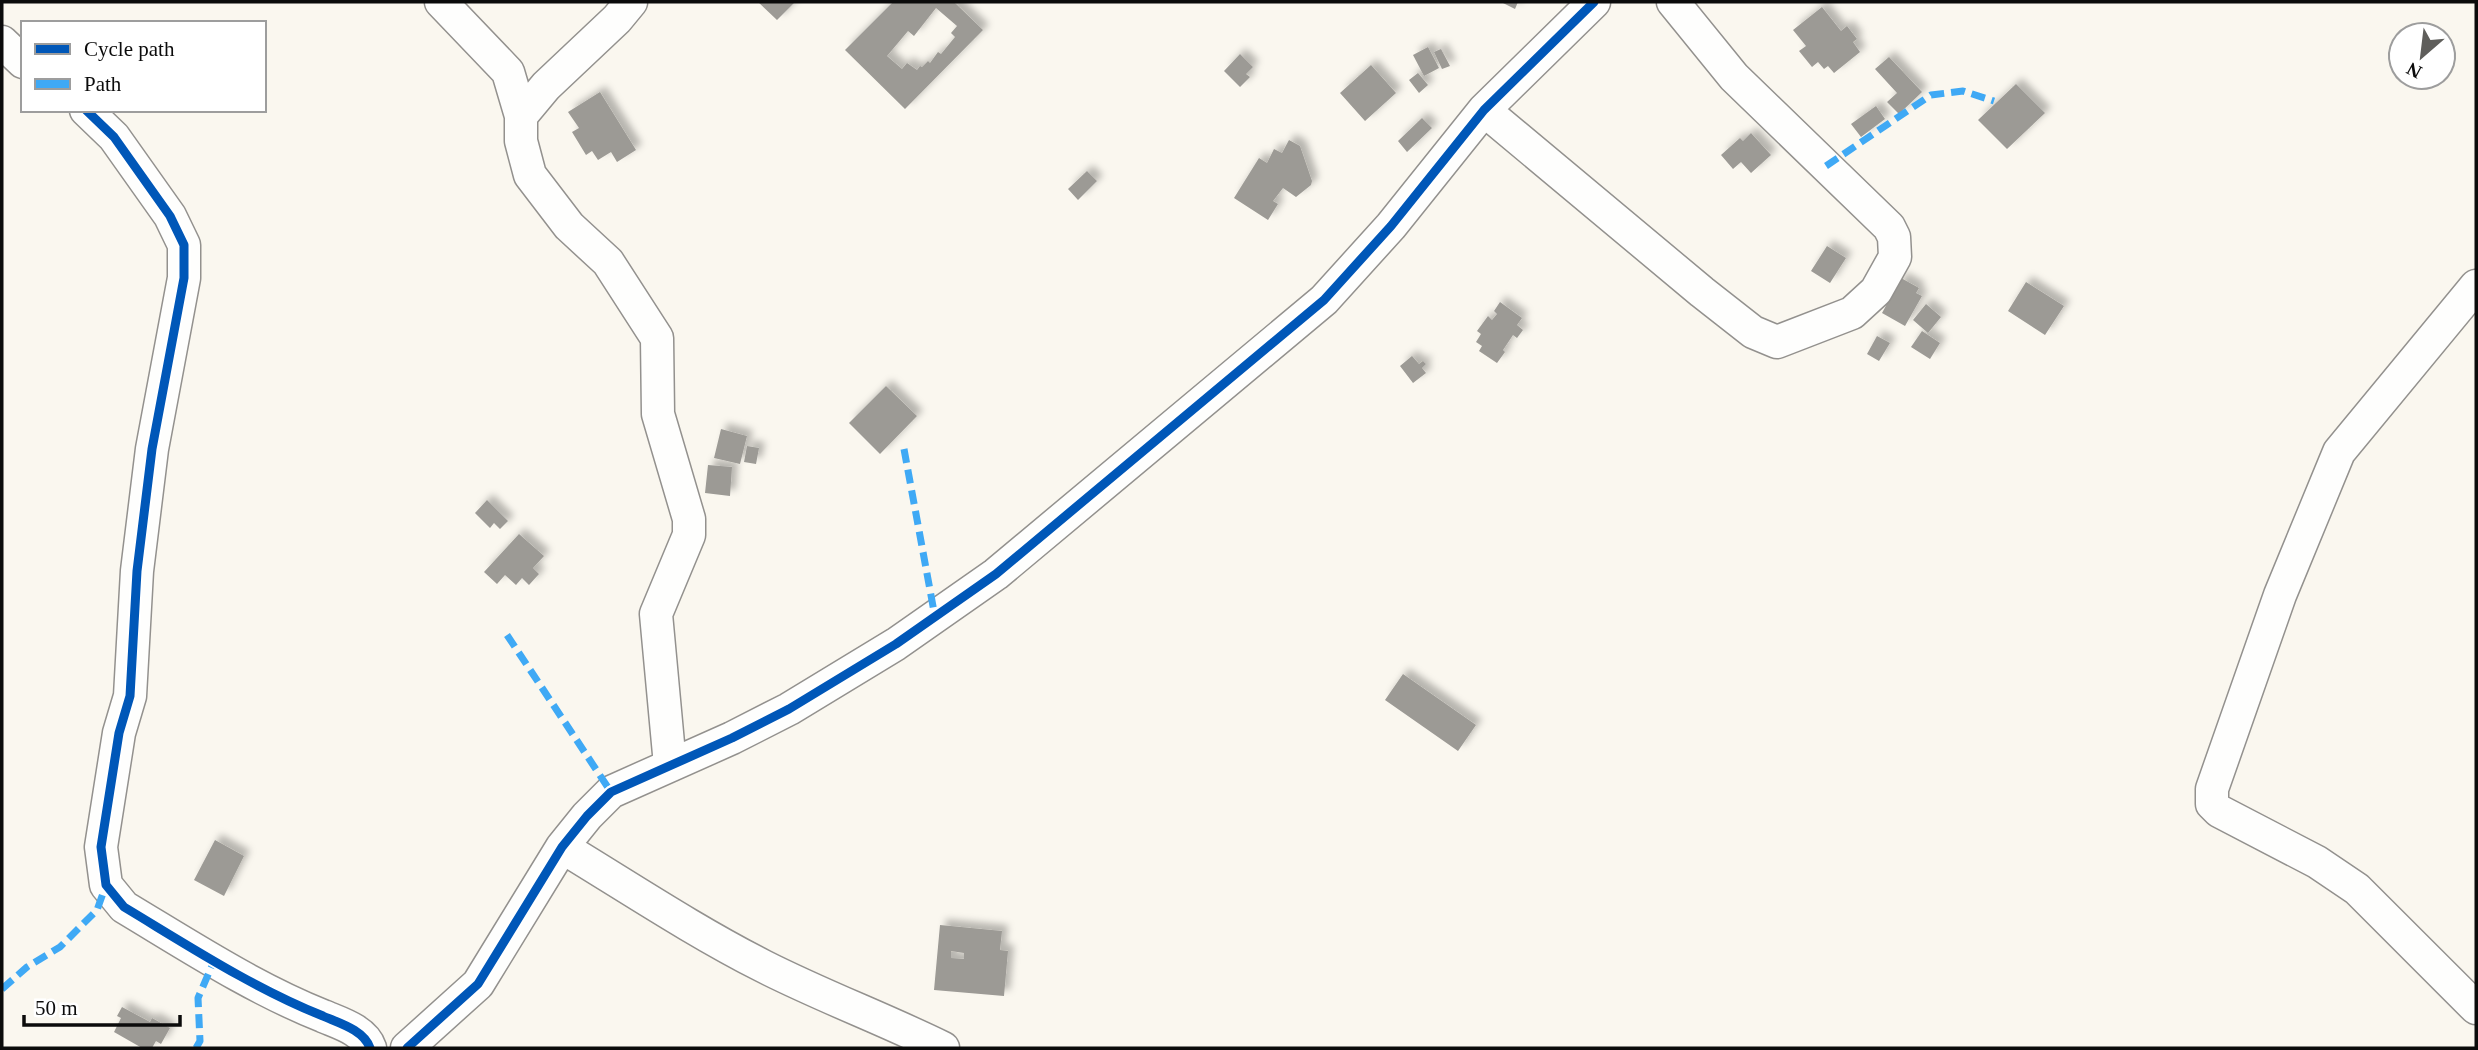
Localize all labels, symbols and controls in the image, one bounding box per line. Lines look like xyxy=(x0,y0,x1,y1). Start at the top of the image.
legend xyxy=(21,21,266,112)
north arrow xyxy=(2387,21,2457,91)
text: Cycle path xyxy=(84,37,175,61)
text: N xyxy=(2403,58,2425,83)
text: Path xyxy=(84,72,122,96)
scale bar xyxy=(24,984,180,1028)
text: 50 m xyxy=(35,996,78,1020)

